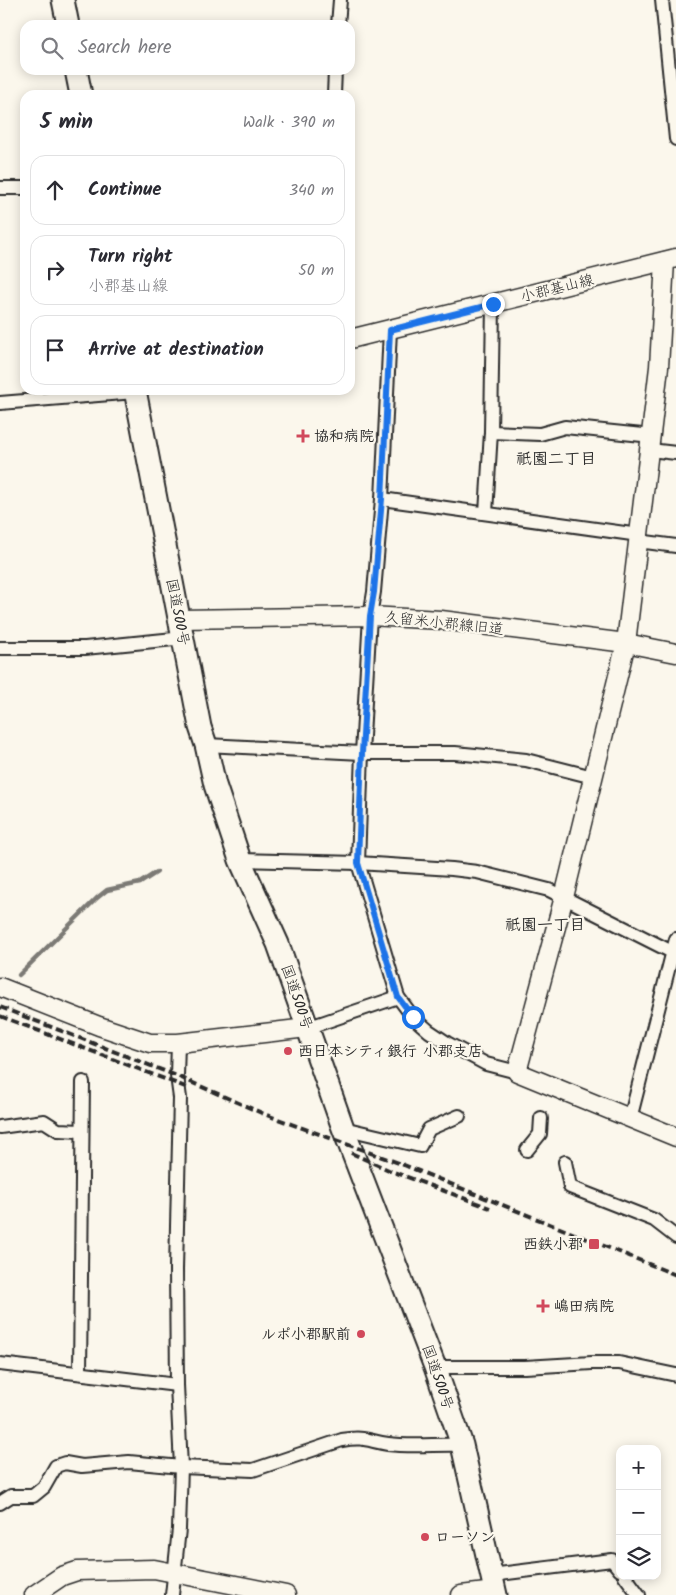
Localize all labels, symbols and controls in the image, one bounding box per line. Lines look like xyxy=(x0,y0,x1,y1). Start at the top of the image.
search box xyxy=(20,20,355,75)
text: Search here xyxy=(78,33,172,63)
icon: search xyxy=(38,34,66,62)
text: 5 min xyxy=(40,106,93,139)
text: Walk · 390 m xyxy=(243,110,335,135)
text: Continue xyxy=(88,175,161,205)
icon: ahead xyxy=(41,176,69,204)
text: 340 m xyxy=(289,178,334,203)
text: Turn right xyxy=(88,242,173,272)
icon: right xyxy=(41,256,69,284)
text: 50 m xyxy=(298,258,334,283)
street label: 小郡基山線 xyxy=(518,268,597,310)
text: 小郡基山線 xyxy=(88,274,168,299)
route end xyxy=(482,293,505,316)
text: Arrive at destination xyxy=(88,335,264,365)
icon: arrive xyxy=(41,336,69,364)
place label: 協和病院 xyxy=(314,425,374,449)
marker: 協和病院 xyxy=(296,429,310,443)
district label: 祇園二丁目 xyxy=(516,447,596,472)
street label: 国道500号 xyxy=(159,576,195,648)
street label: 久留米小郡線旧道 xyxy=(383,606,505,642)
district label: 祇園一丁目 xyxy=(505,913,585,938)
street label: 国道500号 xyxy=(274,961,318,1033)
route start xyxy=(402,1006,425,1029)
place label: 西日本シティ銀行 小郡支店 xyxy=(298,1040,483,1064)
marker: 西日本シティ銀行 小郡支店 xyxy=(282,1045,294,1057)
place label: 西鉄小郡 xyxy=(523,1233,583,1257)
marker: 西鉄小郡 xyxy=(587,1237,601,1251)
place label: 嶋田病院 xyxy=(554,1295,614,1319)
marker: 嶋田病院 xyxy=(536,1299,550,1313)
place label: ルポ小郡駅前 xyxy=(261,1323,351,1347)
marker: ルポ小郡駅前 xyxy=(355,1328,367,1340)
street label: 国道500号 xyxy=(415,1341,459,1413)
map controls xyxy=(616,1445,661,1580)
button: + xyxy=(616,1445,661,1490)
button: − xyxy=(616,1490,661,1535)
place label: ローソン xyxy=(435,1526,495,1550)
marker: ローソン xyxy=(419,1531,431,1543)
button: layers xyxy=(616,1535,661,1580)

